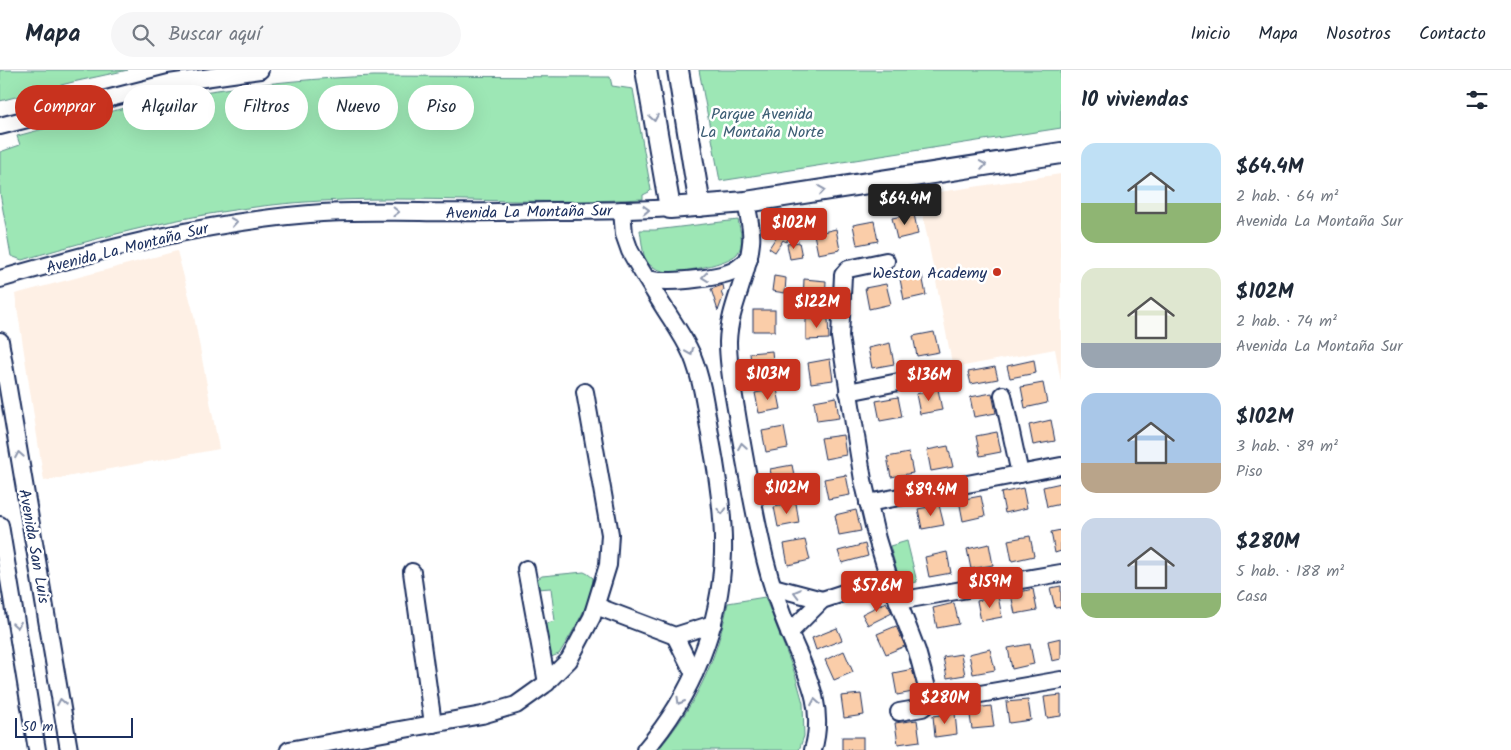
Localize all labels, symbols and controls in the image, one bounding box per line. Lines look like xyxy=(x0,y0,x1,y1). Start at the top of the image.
search box xyxy=(111,12,461,57)
text: Mapa xyxy=(25,15,81,54)
text: Buscar aquí xyxy=(169,20,261,50)
text: Inicio xyxy=(1190,20,1230,49)
text: Mapa xyxy=(1258,20,1298,49)
text: Nosotros xyxy=(1326,20,1391,49)
text: Contacto xyxy=(1419,20,1486,49)
icon: search xyxy=(129,21,157,49)
text: 10 viviendas xyxy=(1081,84,1189,117)
chip: Comprar xyxy=(15,85,113,130)
chip: Alquilar xyxy=(123,85,215,130)
chip: Filtros xyxy=(225,85,308,130)
chip: Nuevo xyxy=(318,85,398,130)
chip: Piso xyxy=(408,85,474,130)
icon: filters xyxy=(1463,86,1491,114)
park label: Parque Avenida La Montaña Norte xyxy=(700,102,824,145)
one-way arrow xyxy=(649,114,659,122)
text: $64.4M xyxy=(1236,151,1304,184)
one-way arrow xyxy=(978,160,987,170)
icon: home xyxy=(1121,163,1181,223)
pin: $64.4M xyxy=(864,184,946,226)
text: 2 hab. · 64 m² xyxy=(1236,184,1338,209)
one-way arrow xyxy=(818,186,827,196)
text: $64.4M xyxy=(879,187,931,212)
street label: Avenida La Montaña Sur xyxy=(446,199,614,226)
one-way arrow xyxy=(642,204,650,215)
one-way arrow xyxy=(392,207,400,217)
pin: $102M xyxy=(759,208,829,250)
text: Avenida La Montaña Sur xyxy=(1236,209,1403,234)
text: $102M xyxy=(772,211,816,236)
street label: Avenida La Montaña Sur xyxy=(44,216,213,281)
one-way arrow xyxy=(230,218,239,228)
place label: Weston Academy xyxy=(872,261,987,286)
marker: Weston Academy xyxy=(991,266,1003,278)
one-way arrow xyxy=(701,271,709,282)
text: $102M xyxy=(1236,276,1294,309)
pin: $122M xyxy=(782,286,852,329)
icon: home xyxy=(1121,288,1181,348)
text: $122M xyxy=(794,290,840,315)
text: 2 hab. · 74 m² xyxy=(1236,309,1337,334)
text: Avenida La Montaña Sur xyxy=(1236,334,1403,359)
one-way arrow xyxy=(684,347,695,356)
pin: $103M xyxy=(733,358,803,401)
pin: $136M xyxy=(894,360,964,402)
text: $103M xyxy=(746,362,790,387)
text: $136M xyxy=(907,363,951,388)
text: $102M xyxy=(1236,401,1294,434)
icon: home xyxy=(1121,413,1181,473)
text: 3 hab. · 89 m² xyxy=(1236,434,1338,459)
one-way arrow xyxy=(738,441,748,450)
one-way arrow xyxy=(15,451,25,460)
text: Piso xyxy=(1236,459,1263,484)
pin: $102M xyxy=(752,472,822,515)
pin: $89.4M xyxy=(890,474,972,517)
text: $102M xyxy=(765,476,809,501)
text: $89.4M xyxy=(905,478,957,503)
street label: Avenida San Luis xyxy=(11,487,56,606)
one-way arrow xyxy=(716,507,727,515)
text: $280M xyxy=(1236,526,1300,559)
icon: home xyxy=(1121,538,1181,598)
text: 5 hab. · 188 m² xyxy=(1236,559,1344,584)
pin: $159M xyxy=(955,566,1025,609)
pin: $57.6M xyxy=(836,570,918,613)
text: $159M xyxy=(969,570,1011,595)
text: $57.6M xyxy=(852,574,902,599)
text: Casa xyxy=(1236,584,1267,609)
one-way arrow xyxy=(793,588,802,599)
one-way arrow xyxy=(11,621,21,629)
pin: $280M xyxy=(910,682,980,725)
text: $280M xyxy=(921,686,969,711)
one-way arrow xyxy=(677,696,687,705)
one-way arrow xyxy=(56,698,67,706)
one-way arrow xyxy=(811,698,821,706)
scale bar xyxy=(15,715,132,738)
text: 50 m xyxy=(22,716,53,738)

